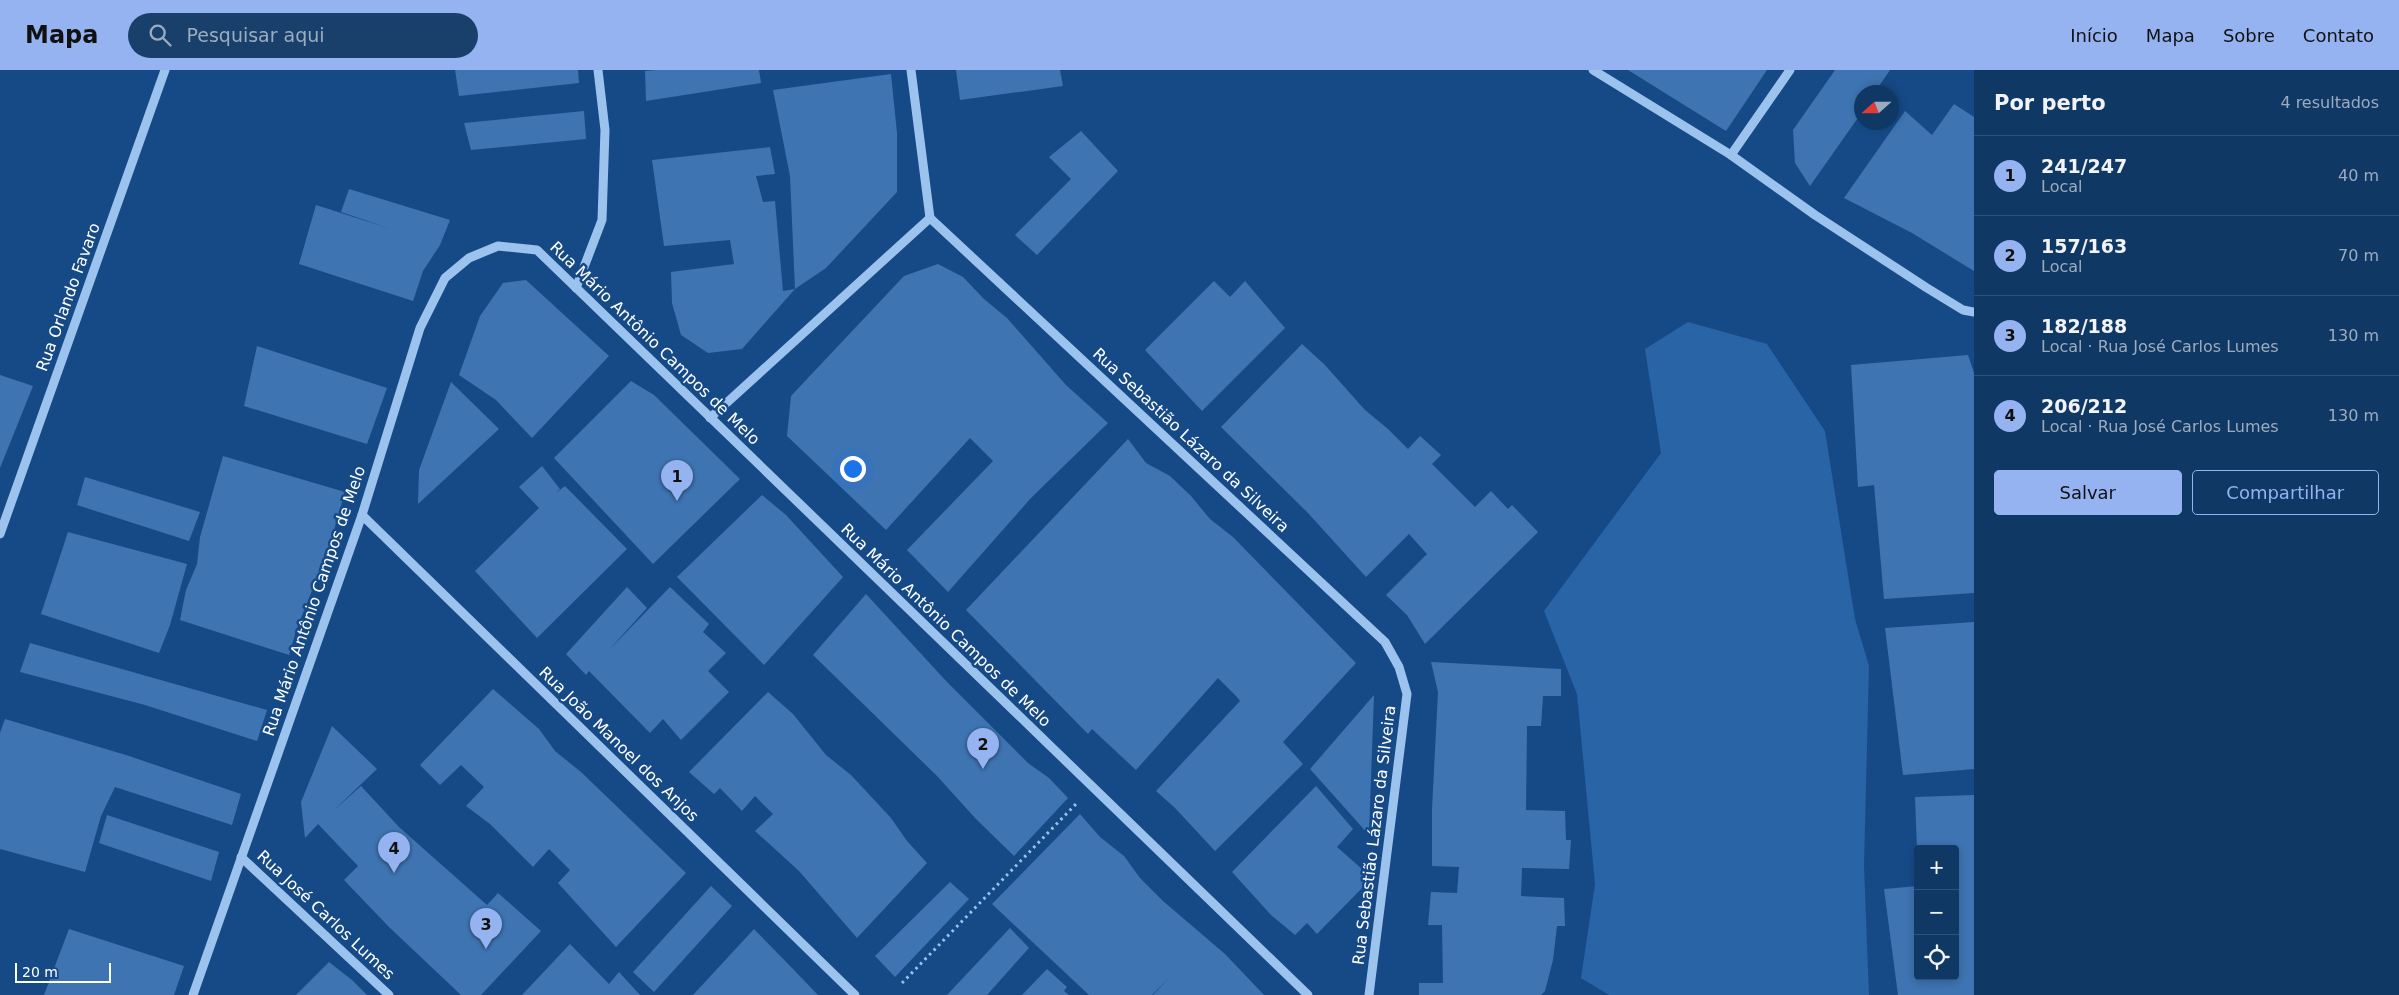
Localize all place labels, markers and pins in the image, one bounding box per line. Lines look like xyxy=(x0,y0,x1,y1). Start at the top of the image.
pin: 1 xyxy=(661,460,693,501)
pin: 2 xyxy=(967,728,999,769)
pin: 4 xyxy=(378,832,410,873)
pin: 3 xyxy=(470,908,502,949)

